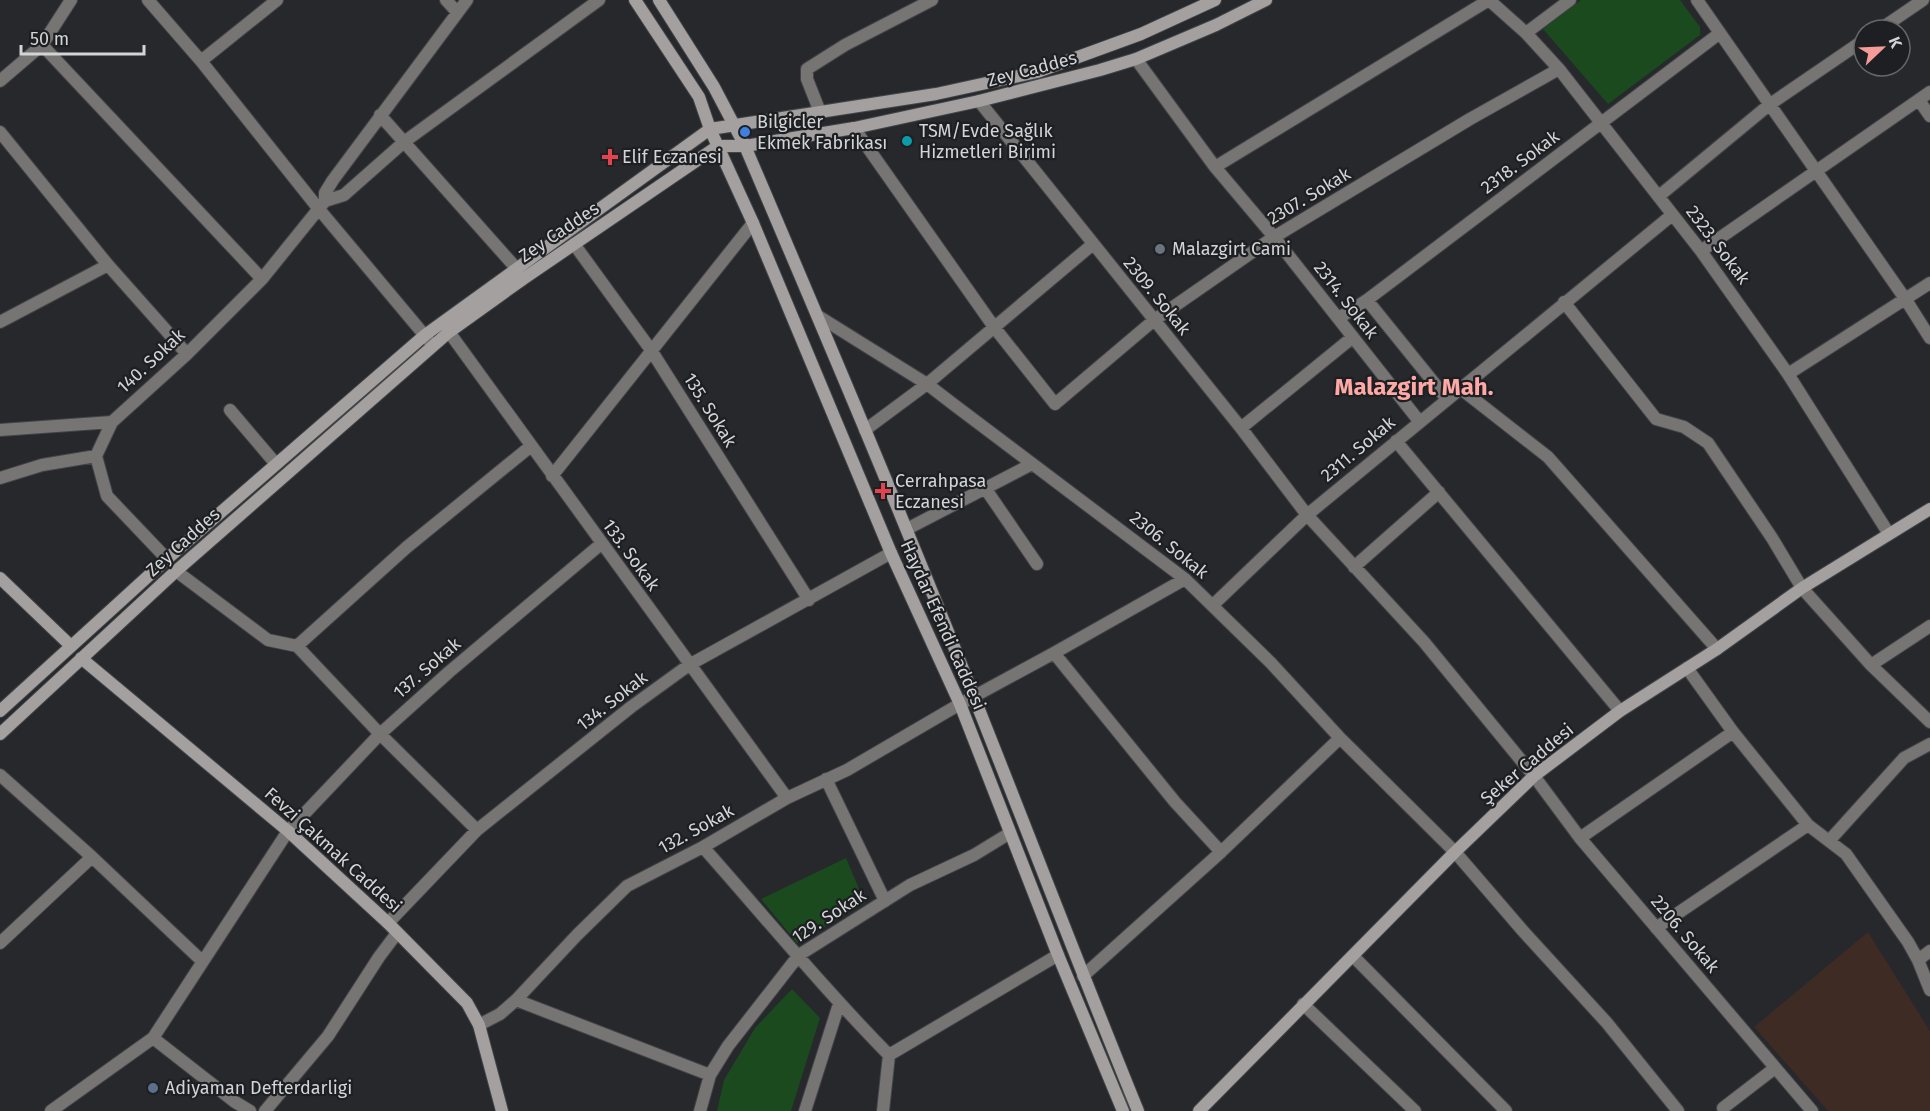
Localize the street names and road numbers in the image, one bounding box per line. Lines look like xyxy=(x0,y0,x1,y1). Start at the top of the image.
street label: Zey Caddes xyxy=(985,46,1079,92)
street label: 2318. Sokak xyxy=(1476,125,1564,199)
street label: 2307. Sokak xyxy=(1264,162,1355,229)
street label: Zey Caddes xyxy=(515,197,603,267)
street label: 2323. Sokak xyxy=(1681,201,1755,289)
street label: 2309. Sokak xyxy=(1119,252,1196,340)
street label: 2314. Sokak xyxy=(1309,257,1383,344)
street label: 140. Sokak xyxy=(112,324,190,398)
street label: 135. Sokak xyxy=(679,369,742,452)
street label: 2311. Sokak xyxy=(1316,411,1400,486)
street label: Zey Caddes xyxy=(142,503,224,581)
street label: 2306. Sokak xyxy=(1125,507,1213,584)
street label: 133. Sokak xyxy=(598,515,665,596)
street label: Haydar Efendi Caddesi xyxy=(896,537,990,713)
street label: 137. Sokak xyxy=(389,632,466,703)
street label: 134. Sokak xyxy=(572,666,652,735)
street label: Şeker Caddesi xyxy=(1476,719,1578,809)
street label: Fevzi Çakmak Caddesi xyxy=(260,783,406,917)
street label: 132. Sokak xyxy=(654,799,738,859)
street label: 129. Sokak xyxy=(788,884,871,948)
street label: 2206. Sokak xyxy=(1646,891,1724,978)

